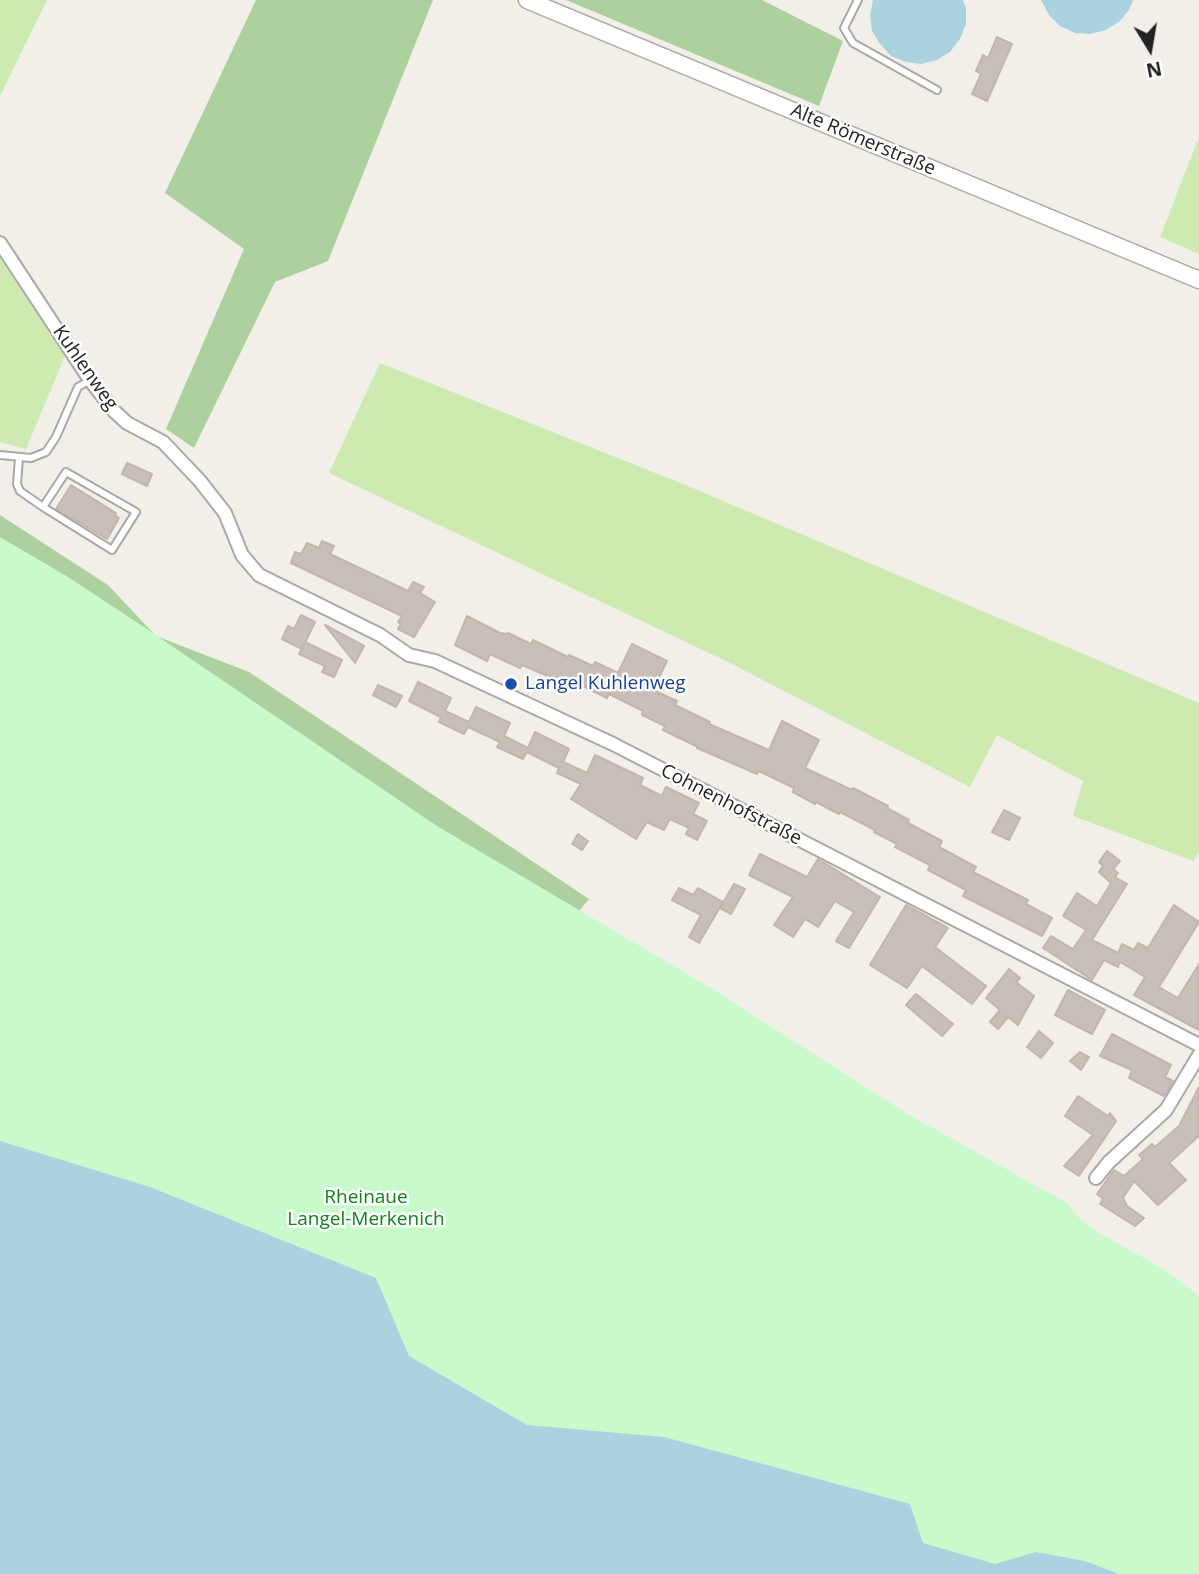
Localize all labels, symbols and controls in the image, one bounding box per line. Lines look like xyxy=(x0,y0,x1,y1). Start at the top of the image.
north arrow xyxy=(1115,14,1185,84)
text: N xyxy=(1144,55,1164,84)
street label: Alte Römerstraße xyxy=(787,99,939,181)
street label: Kuhlenweg xyxy=(48,321,122,415)
place label: Langel Kuhlenweg xyxy=(525,673,686,695)
marker: Langel Kuhlenweg xyxy=(503,676,519,692)
street label: Cohnenhofstraße xyxy=(657,760,805,850)
park label: Rheinaue Langel-Merkenich xyxy=(287,1187,445,1231)

